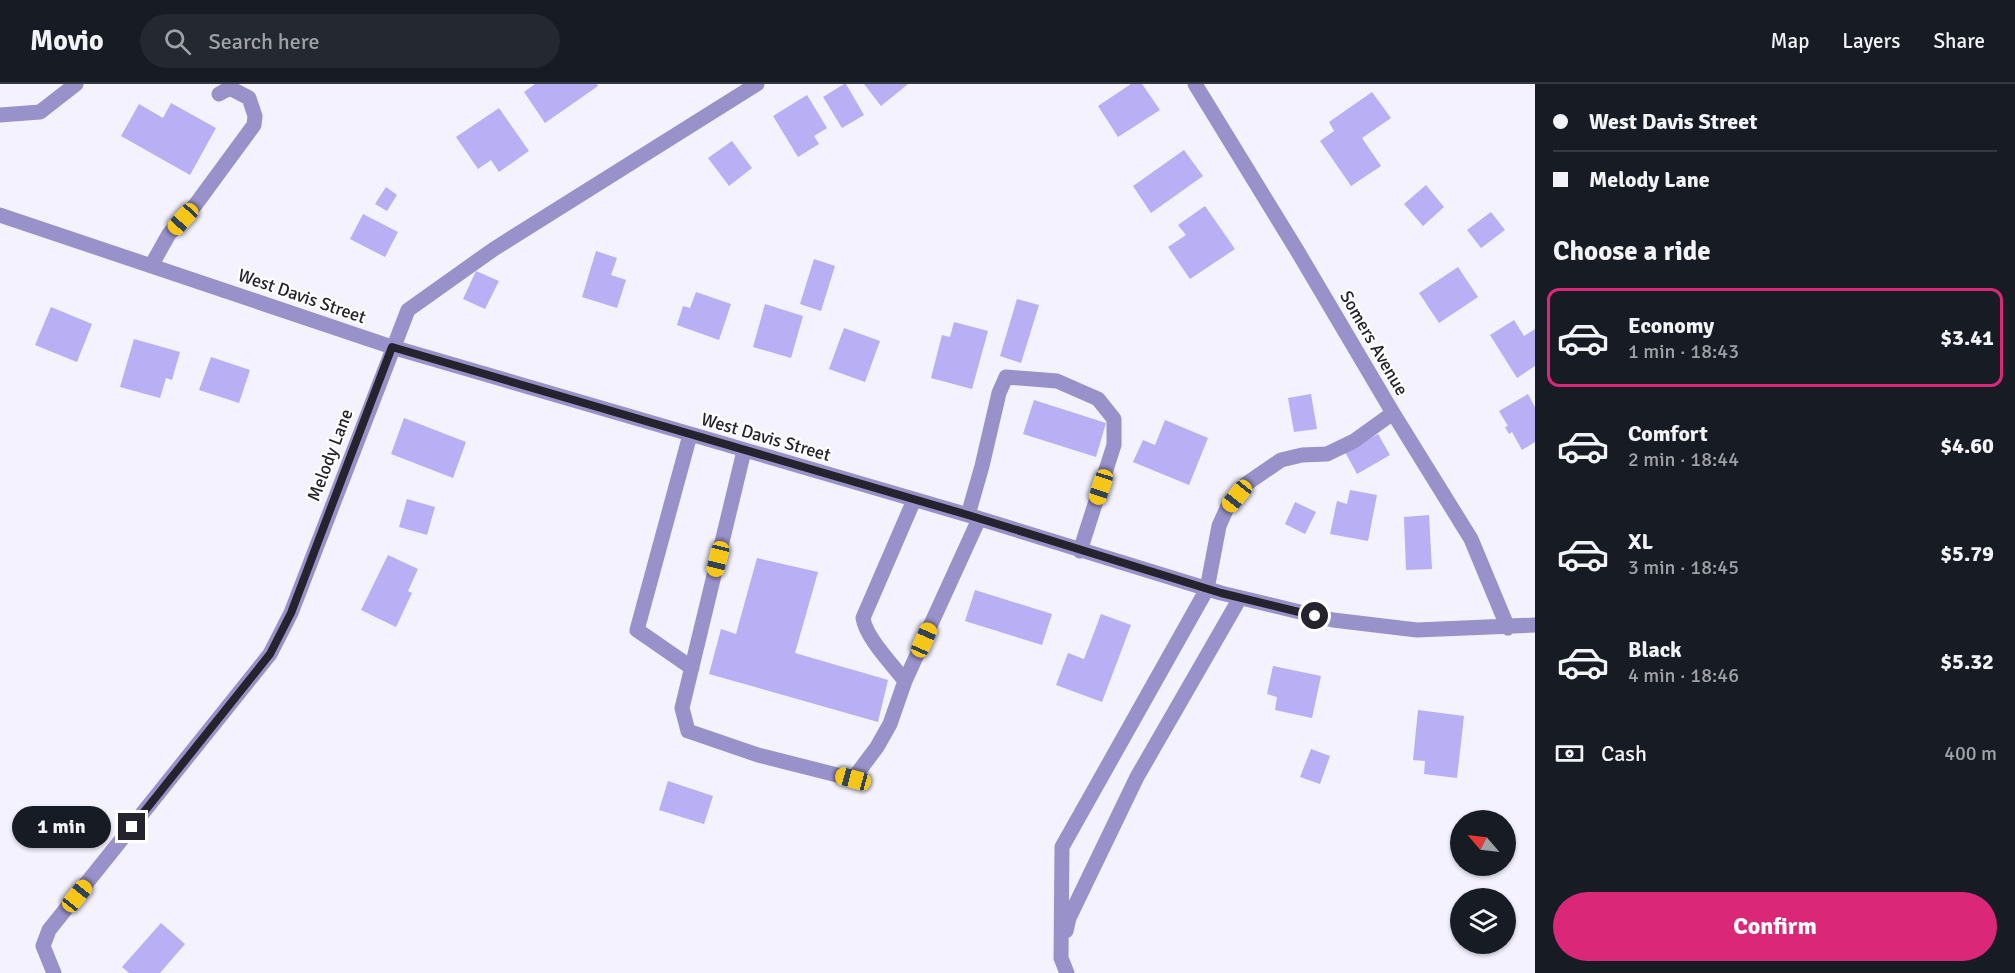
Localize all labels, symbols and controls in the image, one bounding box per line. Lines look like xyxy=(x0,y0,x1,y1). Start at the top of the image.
search box xyxy=(140,14,560,68)
text: Movio xyxy=(30,24,104,58)
icon: search xyxy=(161,25,194,58)
text: Search here xyxy=(209,28,320,55)
text: Map xyxy=(1771,28,1809,54)
text: Layers xyxy=(1842,28,1900,54)
text: Share xyxy=(1933,28,1985,54)
text: West Davis Street xyxy=(1589,108,1757,135)
text: Melody Lane xyxy=(1589,166,1710,193)
car xyxy=(164,200,202,238)
text: Choose a ride xyxy=(1553,235,1711,268)
street label: West Davis Street xyxy=(235,264,369,328)
street label: Somers Avenue xyxy=(1335,287,1413,399)
icon: car xyxy=(1556,311,1610,365)
text: Economy xyxy=(1628,312,1714,339)
text: $3.41 xyxy=(1940,324,1994,351)
text: 1 min · 18:43 xyxy=(1628,339,1739,364)
street label: Melody Lane xyxy=(302,406,358,504)
street label: West Davis Street xyxy=(699,408,833,466)
icon: car xyxy=(1556,419,1610,473)
text: Comfort xyxy=(1628,420,1708,447)
text: $4.60 xyxy=(1940,432,1994,459)
text: 2 min · 18:44 xyxy=(1628,447,1739,472)
car xyxy=(1087,467,1115,507)
car xyxy=(1219,476,1255,516)
icon: car xyxy=(1556,527,1610,581)
text: XL xyxy=(1628,528,1653,555)
car xyxy=(705,539,731,579)
text: $5.79 xyxy=(1940,540,1994,567)
text: 3 min · 18:45 xyxy=(1628,555,1739,580)
route start xyxy=(1301,602,1328,629)
car xyxy=(908,620,940,660)
icon: car xyxy=(1556,635,1610,689)
text: Black xyxy=(1628,636,1682,663)
text: $5.32 xyxy=(1940,648,1994,675)
text: 4 min · 18:46 xyxy=(1628,663,1739,688)
icon: cash xyxy=(1553,737,1586,770)
text: Cash xyxy=(1601,740,1647,767)
text: 400 m xyxy=(1944,741,1997,766)
car xyxy=(833,766,873,792)
callout: 1 min xyxy=(12,806,111,848)
north arrow xyxy=(1450,810,1516,876)
map controls xyxy=(1450,810,1516,954)
route end xyxy=(118,813,145,840)
text: 1 min xyxy=(37,814,86,839)
car xyxy=(59,876,95,916)
button: layers xyxy=(1450,888,1516,954)
button: Confirm xyxy=(1553,892,1997,961)

